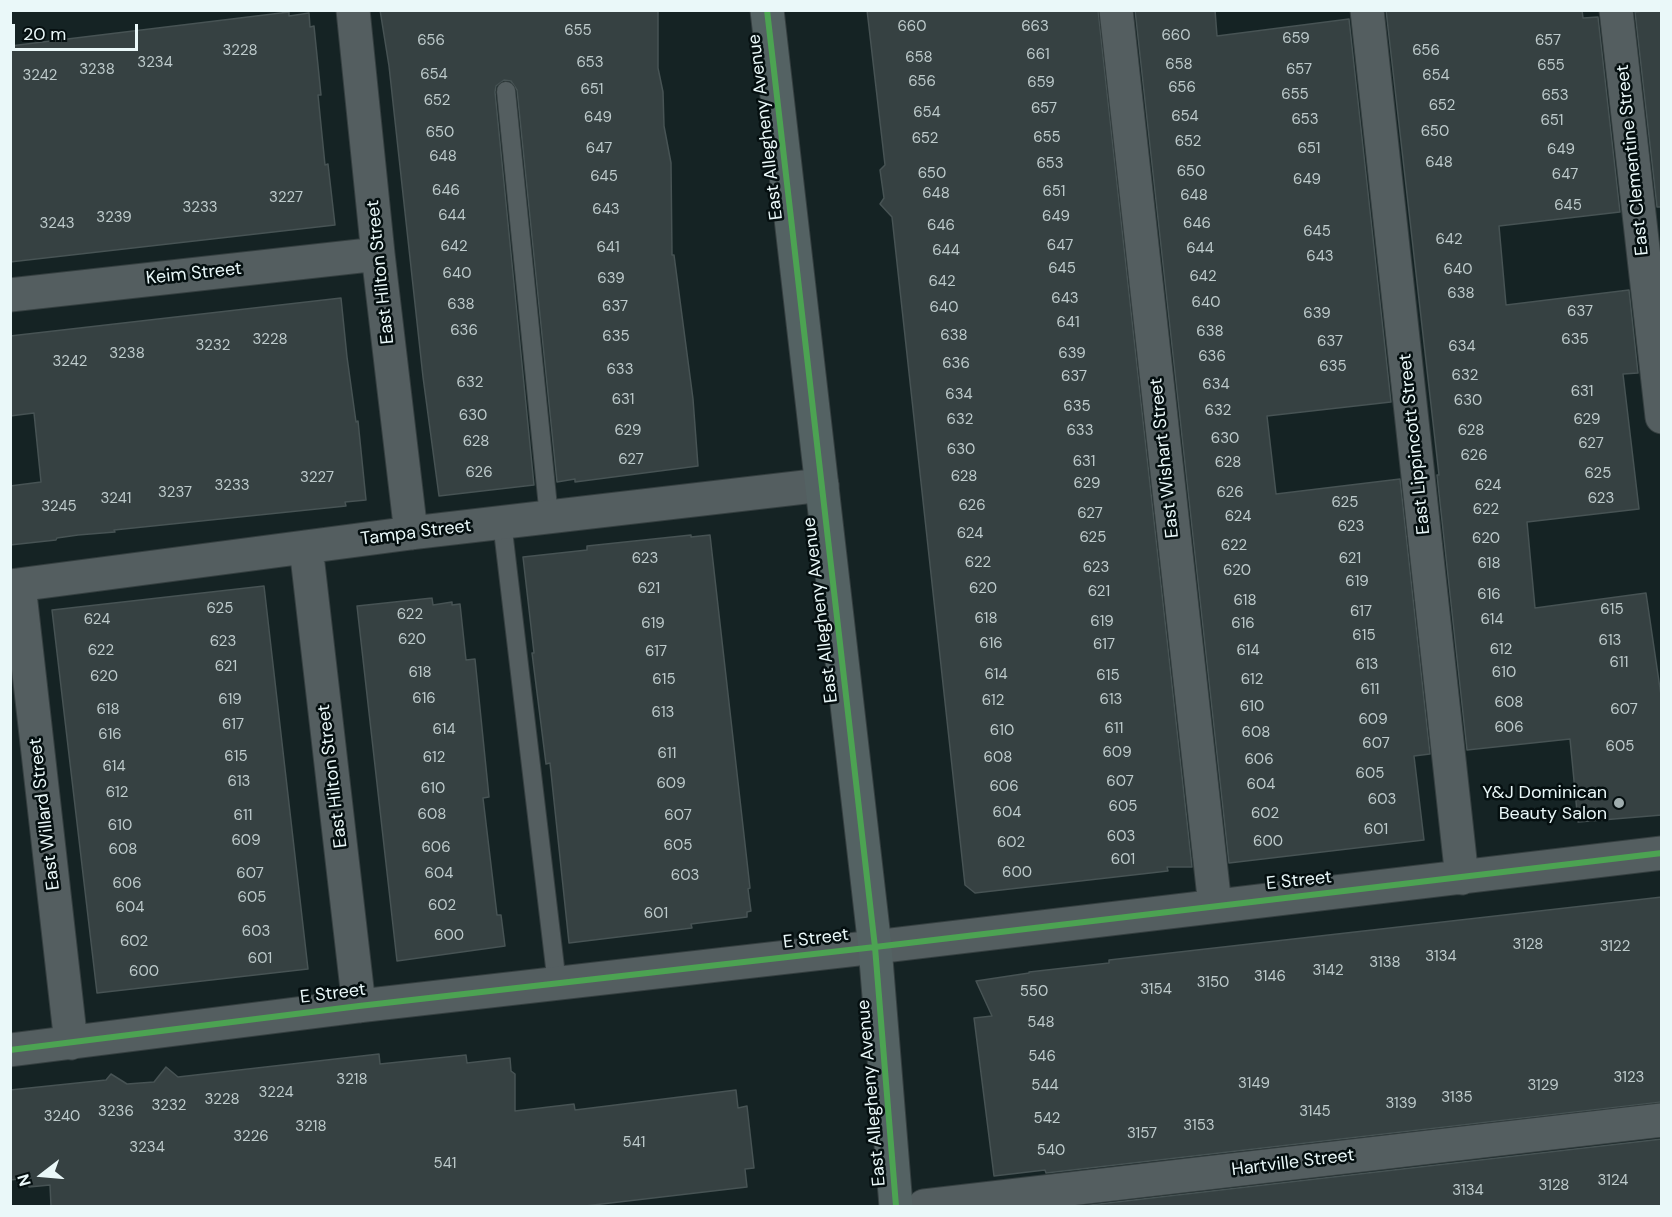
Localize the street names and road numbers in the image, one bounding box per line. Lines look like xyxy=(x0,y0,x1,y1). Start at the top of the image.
street label: East Allegheny Avenue xyxy=(744,33,788,221)
street label: East Clementine Street xyxy=(1612,63,1654,257)
street label: East Hilton Street xyxy=(363,199,399,345)
street label: Keim Street xyxy=(145,258,243,290)
street label: East Lippincott Street xyxy=(1395,352,1435,536)
street label: East Wishart Street xyxy=(1146,377,1184,539)
street label: Tampa Street xyxy=(359,515,473,551)
street label: East Allegheny Avenue xyxy=(799,516,843,704)
street label: East Hilton Street xyxy=(313,703,353,849)
street label: East Willard Street xyxy=(25,737,65,891)
street label: E Street xyxy=(1265,867,1333,895)
street label: E Street xyxy=(782,924,850,954)
street label: E Street xyxy=(299,979,367,1009)
street label: East Allegheny Avenue xyxy=(853,999,891,1187)
street label: Hartville Street xyxy=(1230,1145,1356,1181)

